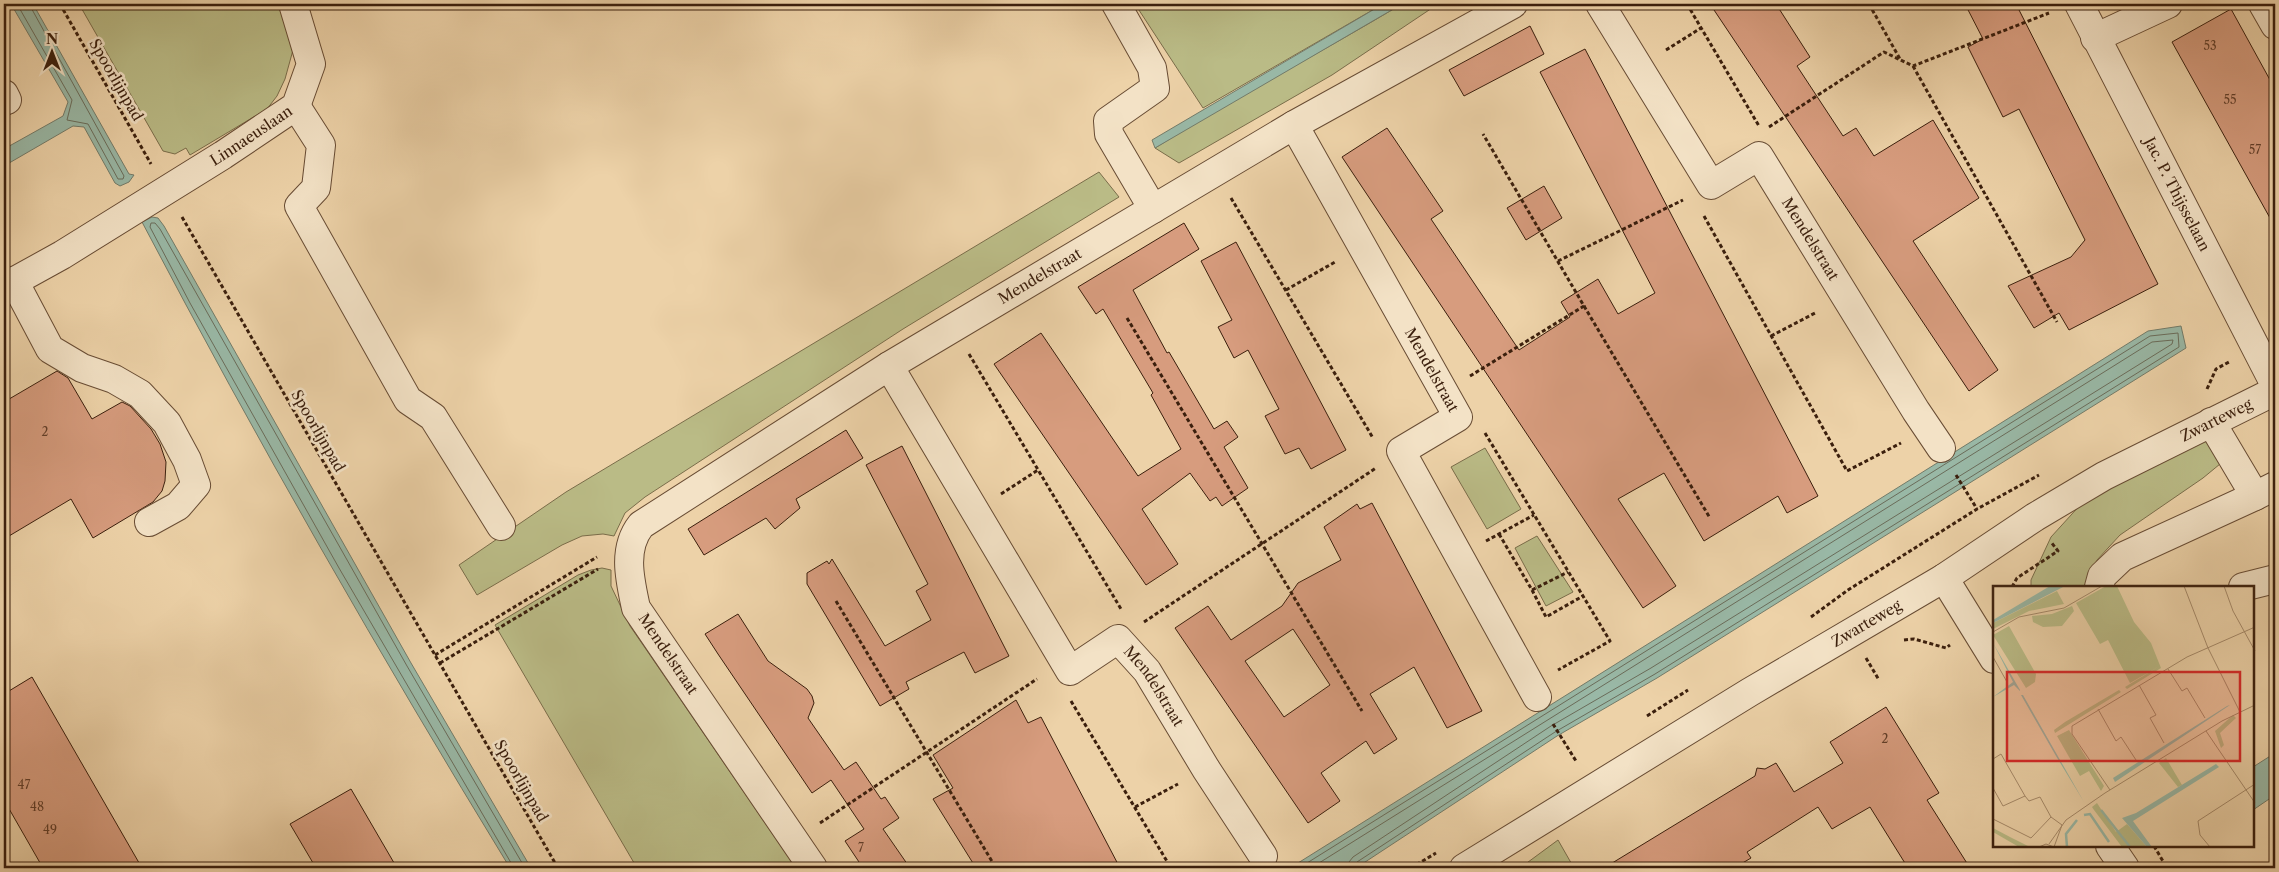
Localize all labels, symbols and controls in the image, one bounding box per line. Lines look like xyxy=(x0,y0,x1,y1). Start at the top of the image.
north arrow xyxy=(28,28,78,78)
text: N xyxy=(46,30,58,48)
street label: Spoorlijnpad xyxy=(85,35,148,124)
house number: 53 xyxy=(2203,38,2217,53)
house number: 55 xyxy=(2223,92,2237,107)
street label: Linnaeuslaan xyxy=(206,101,296,170)
street label: Jac. P. Thijsselaan xyxy=(2139,132,2215,255)
house number: 57 xyxy=(2249,142,2261,157)
street label: Mendelstraat xyxy=(1778,194,1844,284)
street label: Mendelstraat xyxy=(995,243,1085,308)
street label: Mendelstraat xyxy=(1401,324,1464,416)
street label: Spoorlijnpad xyxy=(287,386,350,475)
street label: Zwarteweg xyxy=(2177,394,2255,446)
house number: 2 xyxy=(42,424,49,439)
inset map xyxy=(1993,586,2254,847)
street label: Zwarteweg xyxy=(1828,595,1905,651)
street label: Mendelstraat xyxy=(634,610,703,698)
street label: Mendelstraat xyxy=(1120,642,1189,731)
house number: 2 xyxy=(1882,731,1889,746)
street label: Spoorlijnpad xyxy=(490,736,553,825)
house number: 47 xyxy=(18,777,31,792)
house number: 48 xyxy=(30,799,44,814)
house number: 49 xyxy=(43,822,57,837)
house number: 7 xyxy=(858,840,864,855)

